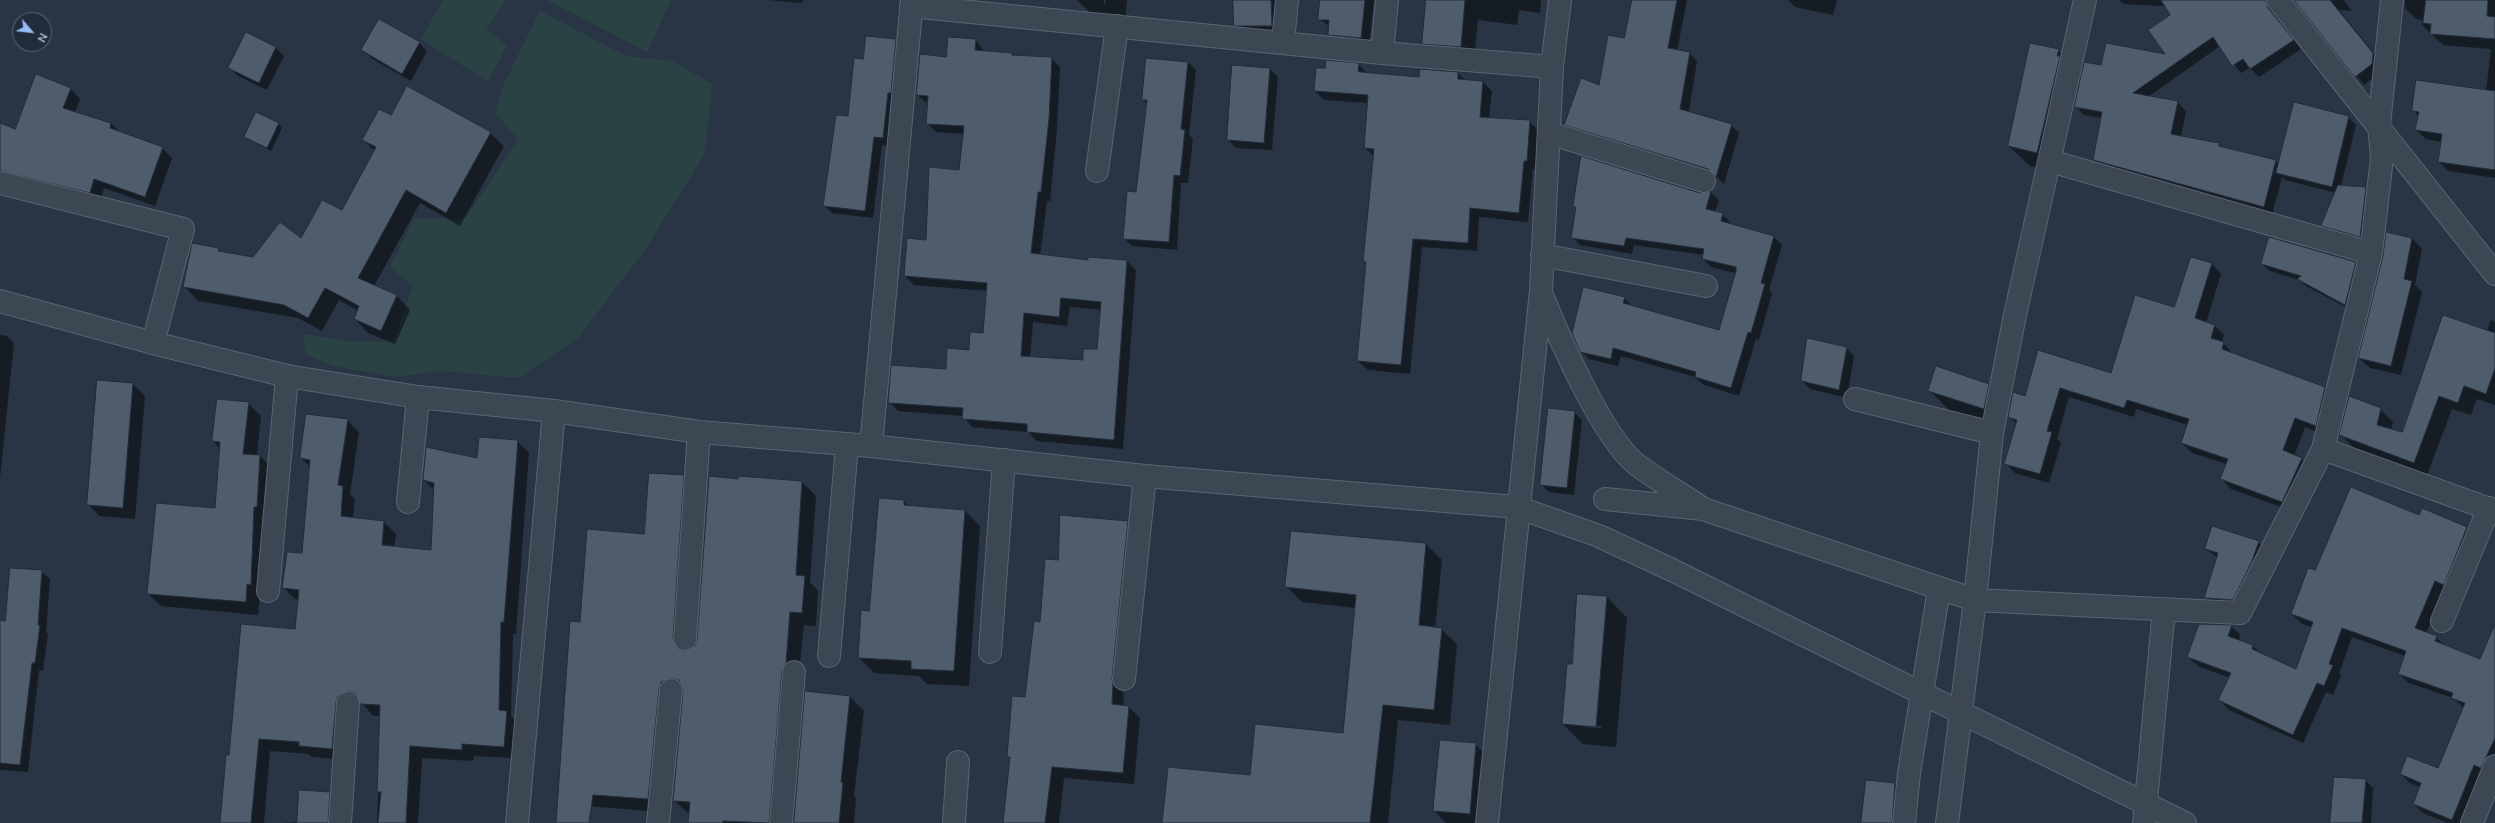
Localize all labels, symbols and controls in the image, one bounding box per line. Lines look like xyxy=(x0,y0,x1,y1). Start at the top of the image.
north arrow xyxy=(12,12,52,52)
text: N xyxy=(34,30,51,45)

